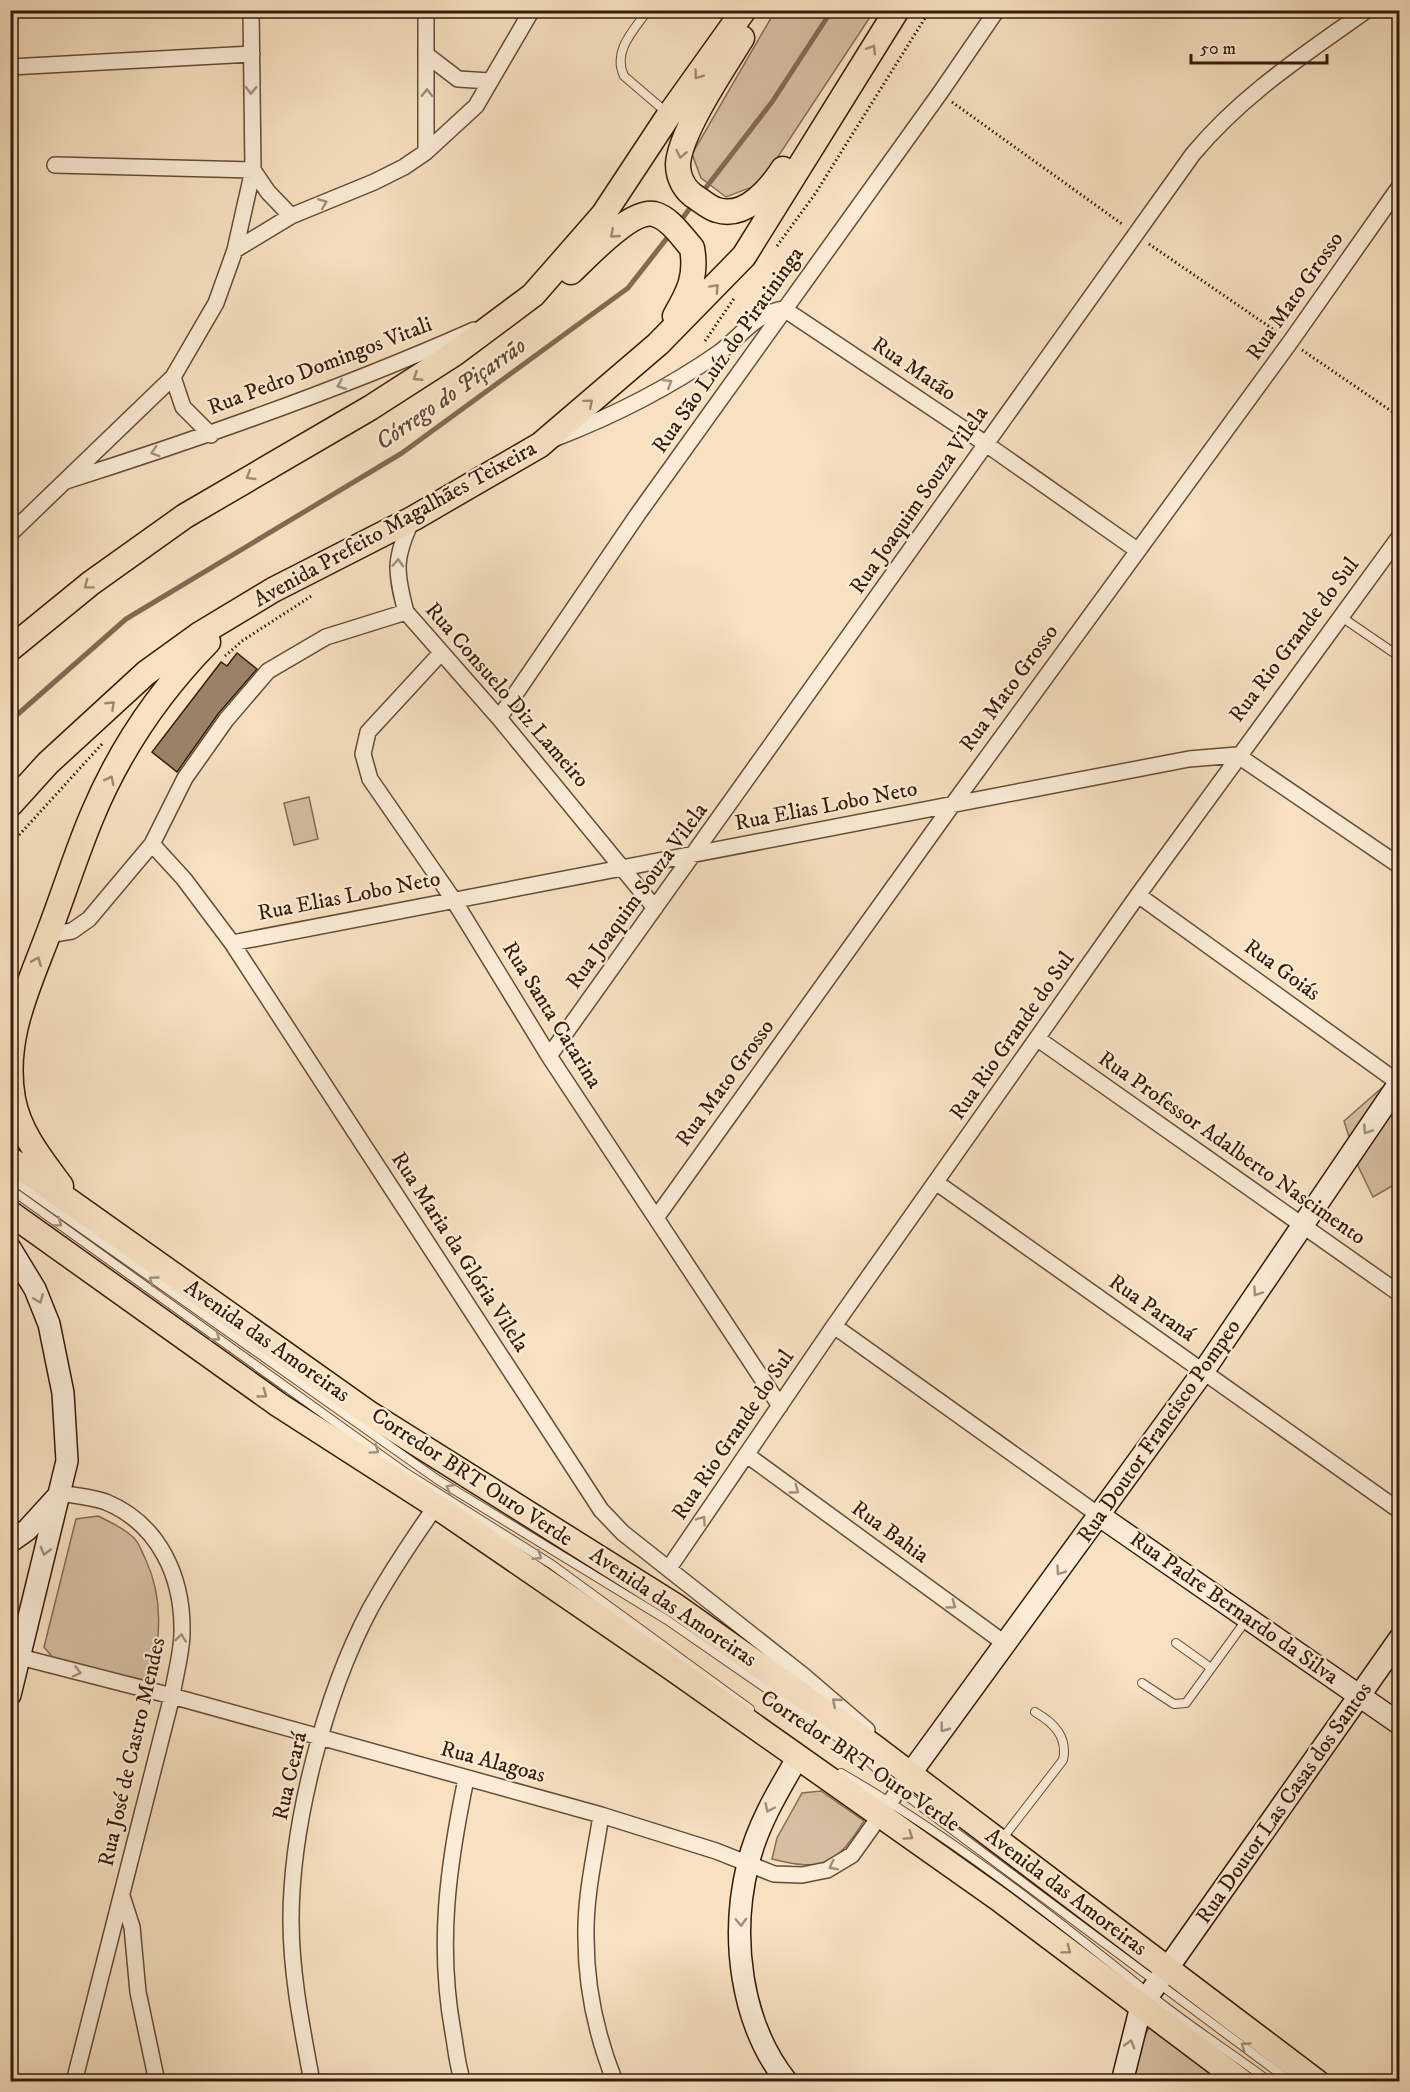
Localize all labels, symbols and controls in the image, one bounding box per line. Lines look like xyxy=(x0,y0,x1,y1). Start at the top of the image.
scale bar xyxy=(1191,27,1328,65)
text: 50 m xyxy=(1200,38,1236,60)
one-way arrow xyxy=(865,45,876,56)
one-way arrow xyxy=(694,69,705,80)
one-way arrow xyxy=(245,85,257,94)
one-way arrow xyxy=(421,89,433,98)
one-way arrow xyxy=(675,148,688,158)
one-way arrow xyxy=(317,198,328,210)
street label: Rua Mato Grosso xyxy=(1241,226,1349,366)
one-way arrow xyxy=(610,227,621,238)
street label: Rua São Luíz do Piratininga xyxy=(646,241,810,458)
one-way arrow xyxy=(708,284,719,295)
street label: Rua Pedro Domingos Vitali xyxy=(204,311,436,421)
water label: Córrego do Piçarrão xyxy=(370,331,532,457)
street label: Rua Matão xyxy=(867,331,961,407)
one-way arrow xyxy=(413,370,423,382)
one-way arrow xyxy=(336,378,347,390)
one-way arrow xyxy=(662,379,672,391)
one-way arrow xyxy=(582,399,593,410)
street label: Rua Joaquim Souza Vilela xyxy=(844,400,995,599)
street label: Avenida Prefeito Magalhães Teixeira xyxy=(249,435,542,613)
one-way arrow xyxy=(150,445,161,458)
one-way arrow xyxy=(246,469,256,481)
street label: Rua Rio Grande do Sul xyxy=(1223,552,1365,728)
one-way arrow xyxy=(392,559,405,568)
one-way arrow xyxy=(83,578,94,589)
street label: Rua Consuelo Diz Lameiro xyxy=(419,597,595,793)
street label: Rua Mato Grosso xyxy=(954,619,1064,757)
one-way arrow xyxy=(104,701,115,712)
street label: Rua Elias Lobo Neto xyxy=(732,775,920,837)
one-way arrow xyxy=(102,776,114,787)
street label: Rua Joaquim Souza Vilela xyxy=(560,797,714,994)
street label: Rua Elias Lobo Neto xyxy=(255,865,443,927)
street label: Rua Goiás xyxy=(1239,933,1325,1007)
street label: Rua Santa Catarina xyxy=(496,937,608,1094)
street label: Rua Rio Grande do Sul xyxy=(944,946,1080,1125)
one-way arrow xyxy=(30,956,42,967)
street label: Rua Mato Grosso xyxy=(670,1014,780,1152)
street label: Rua Professor Adalberto Nascimento xyxy=(1093,1045,1371,1251)
one-way arrow xyxy=(1363,1124,1374,1135)
street label: Rua Maria da Glória Vilela xyxy=(385,1147,535,1358)
one-way arrow xyxy=(51,1216,62,1227)
street label: Rua Paraná xyxy=(1103,1268,1201,1348)
street label: Avenida das Amoreiras xyxy=(179,1274,355,1408)
one-way arrow xyxy=(148,1276,159,1287)
one-way arrow xyxy=(1253,1285,1264,1296)
one-way arrow xyxy=(31,1293,44,1303)
street label: Rua Doutor Francisco Pompeo xyxy=(1071,1314,1247,1548)
one-way arrow xyxy=(210,1330,221,1341)
street label: Rua Rio Grande do Sul xyxy=(666,1344,800,1525)
one-way arrow xyxy=(256,1387,267,1398)
street label: Corredor BRT Ouro Verde xyxy=(366,1402,578,1552)
one-way arrow xyxy=(368,1443,379,1454)
one-way arrow xyxy=(788,1482,799,1493)
one-way arrow xyxy=(446,1483,457,1495)
street label: Rua Bahia xyxy=(846,1495,935,1570)
one-way arrow xyxy=(695,1516,706,1527)
street label: Rua Padre Bernardo da Silva xyxy=(1124,1526,1344,1691)
street label: Avenida das Amoreiras xyxy=(584,1541,762,1673)
one-way arrow xyxy=(40,1545,53,1555)
one-way arrow xyxy=(532,1549,542,1561)
one-way arrow xyxy=(1056,1565,1067,1576)
one-way arrow xyxy=(945,1598,956,1609)
one-way arrow xyxy=(174,1634,187,1643)
street label: Rua José de Castro Mendes xyxy=(93,1635,171,1869)
one-way arrow xyxy=(72,1664,82,1677)
street label: Rua Doutor Las Casas dos Santos xyxy=(1190,1677,1378,1929)
street label: Corredor BRT Ouro Verde xyxy=(755,1684,965,1838)
one-way arrow xyxy=(832,1698,843,1709)
one-way arrow xyxy=(941,1721,952,1732)
street label: Rua Ceará xyxy=(267,1729,313,1823)
street label: Rua Alagoas xyxy=(438,1735,548,1789)
one-way arrow xyxy=(764,1802,776,1813)
street label: Avenida das Amoreiras xyxy=(980,1822,1152,1962)
one-way arrow xyxy=(902,1829,913,1840)
one-way arrow xyxy=(828,1858,839,1870)
one-way arrow xyxy=(734,1917,747,1926)
one-way arrow xyxy=(1060,1943,1071,1954)
one-way arrow xyxy=(1123,2039,1135,2049)
one-way arrow xyxy=(1240,2042,1251,2053)

